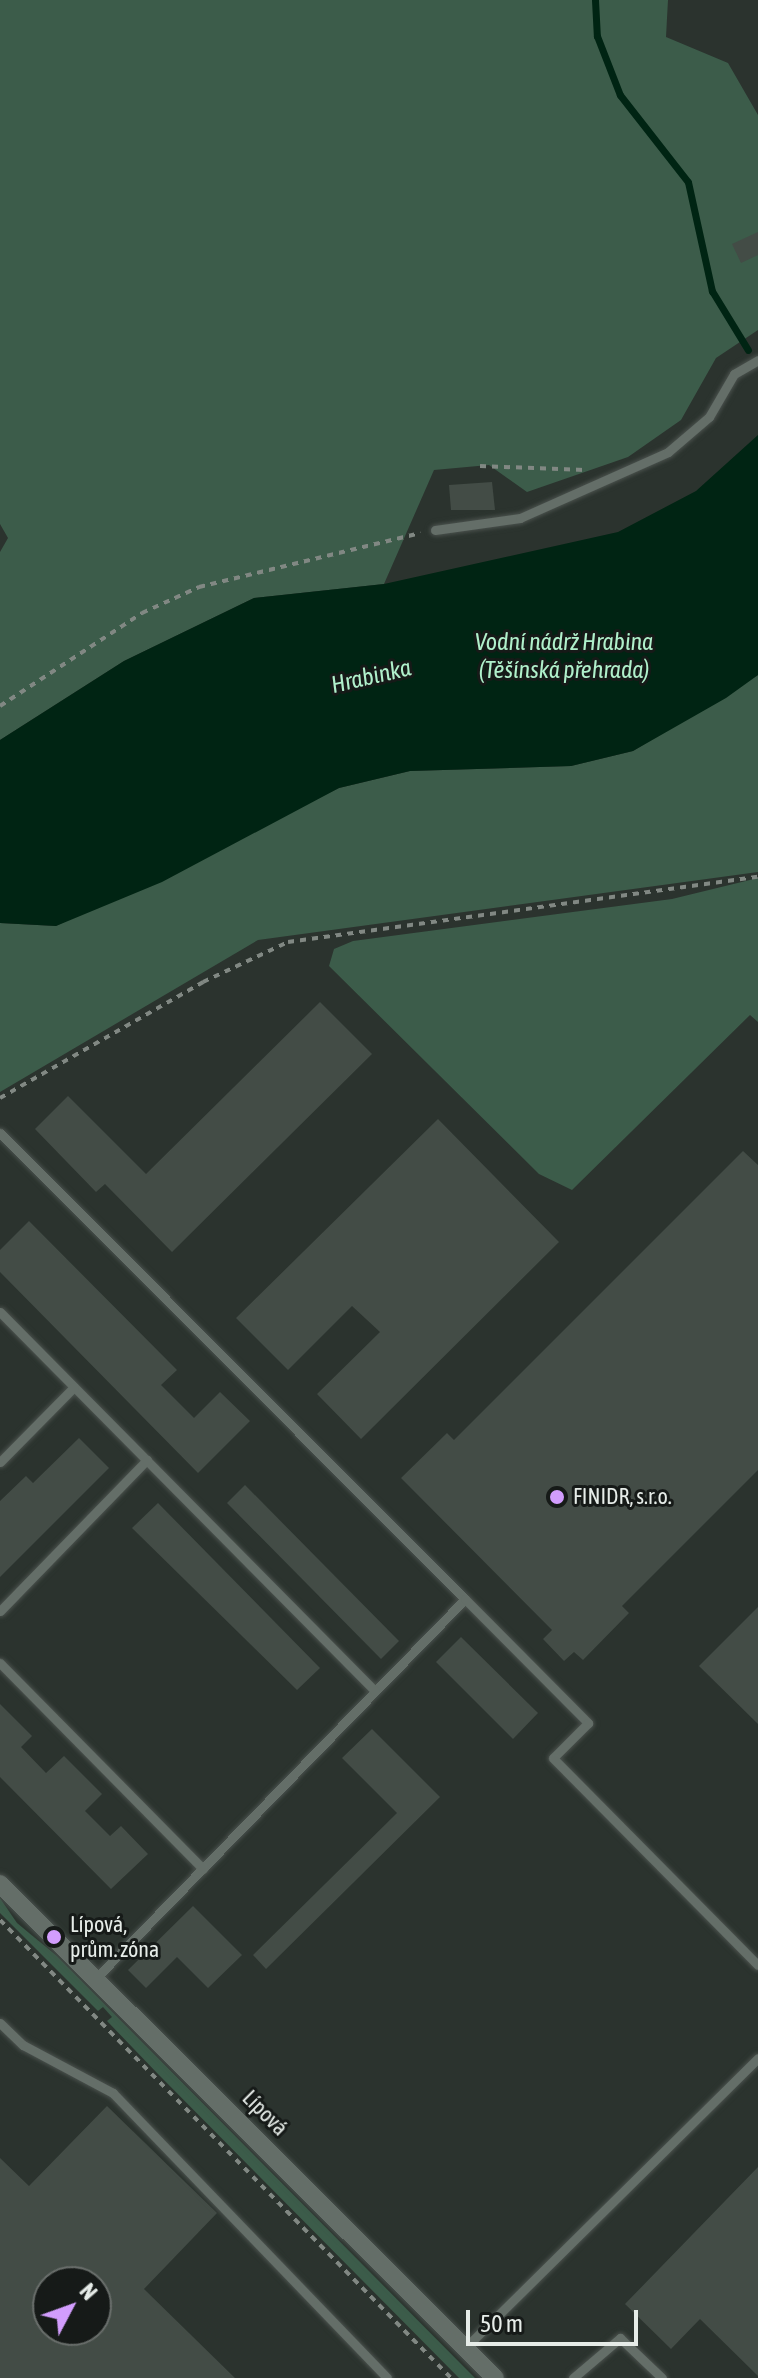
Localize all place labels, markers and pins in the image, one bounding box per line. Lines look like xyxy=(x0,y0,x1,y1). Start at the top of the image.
place label: FINIDR, s.r.o. xyxy=(573,1484,672,1510)
marker: FINIDR, s.r.o. xyxy=(548,1488,566,1506)
place label: Lípová, prům. zóna xyxy=(70,1911,159,1962)
marker: Lípová, prům. zóna xyxy=(45,1928,63,1946)

